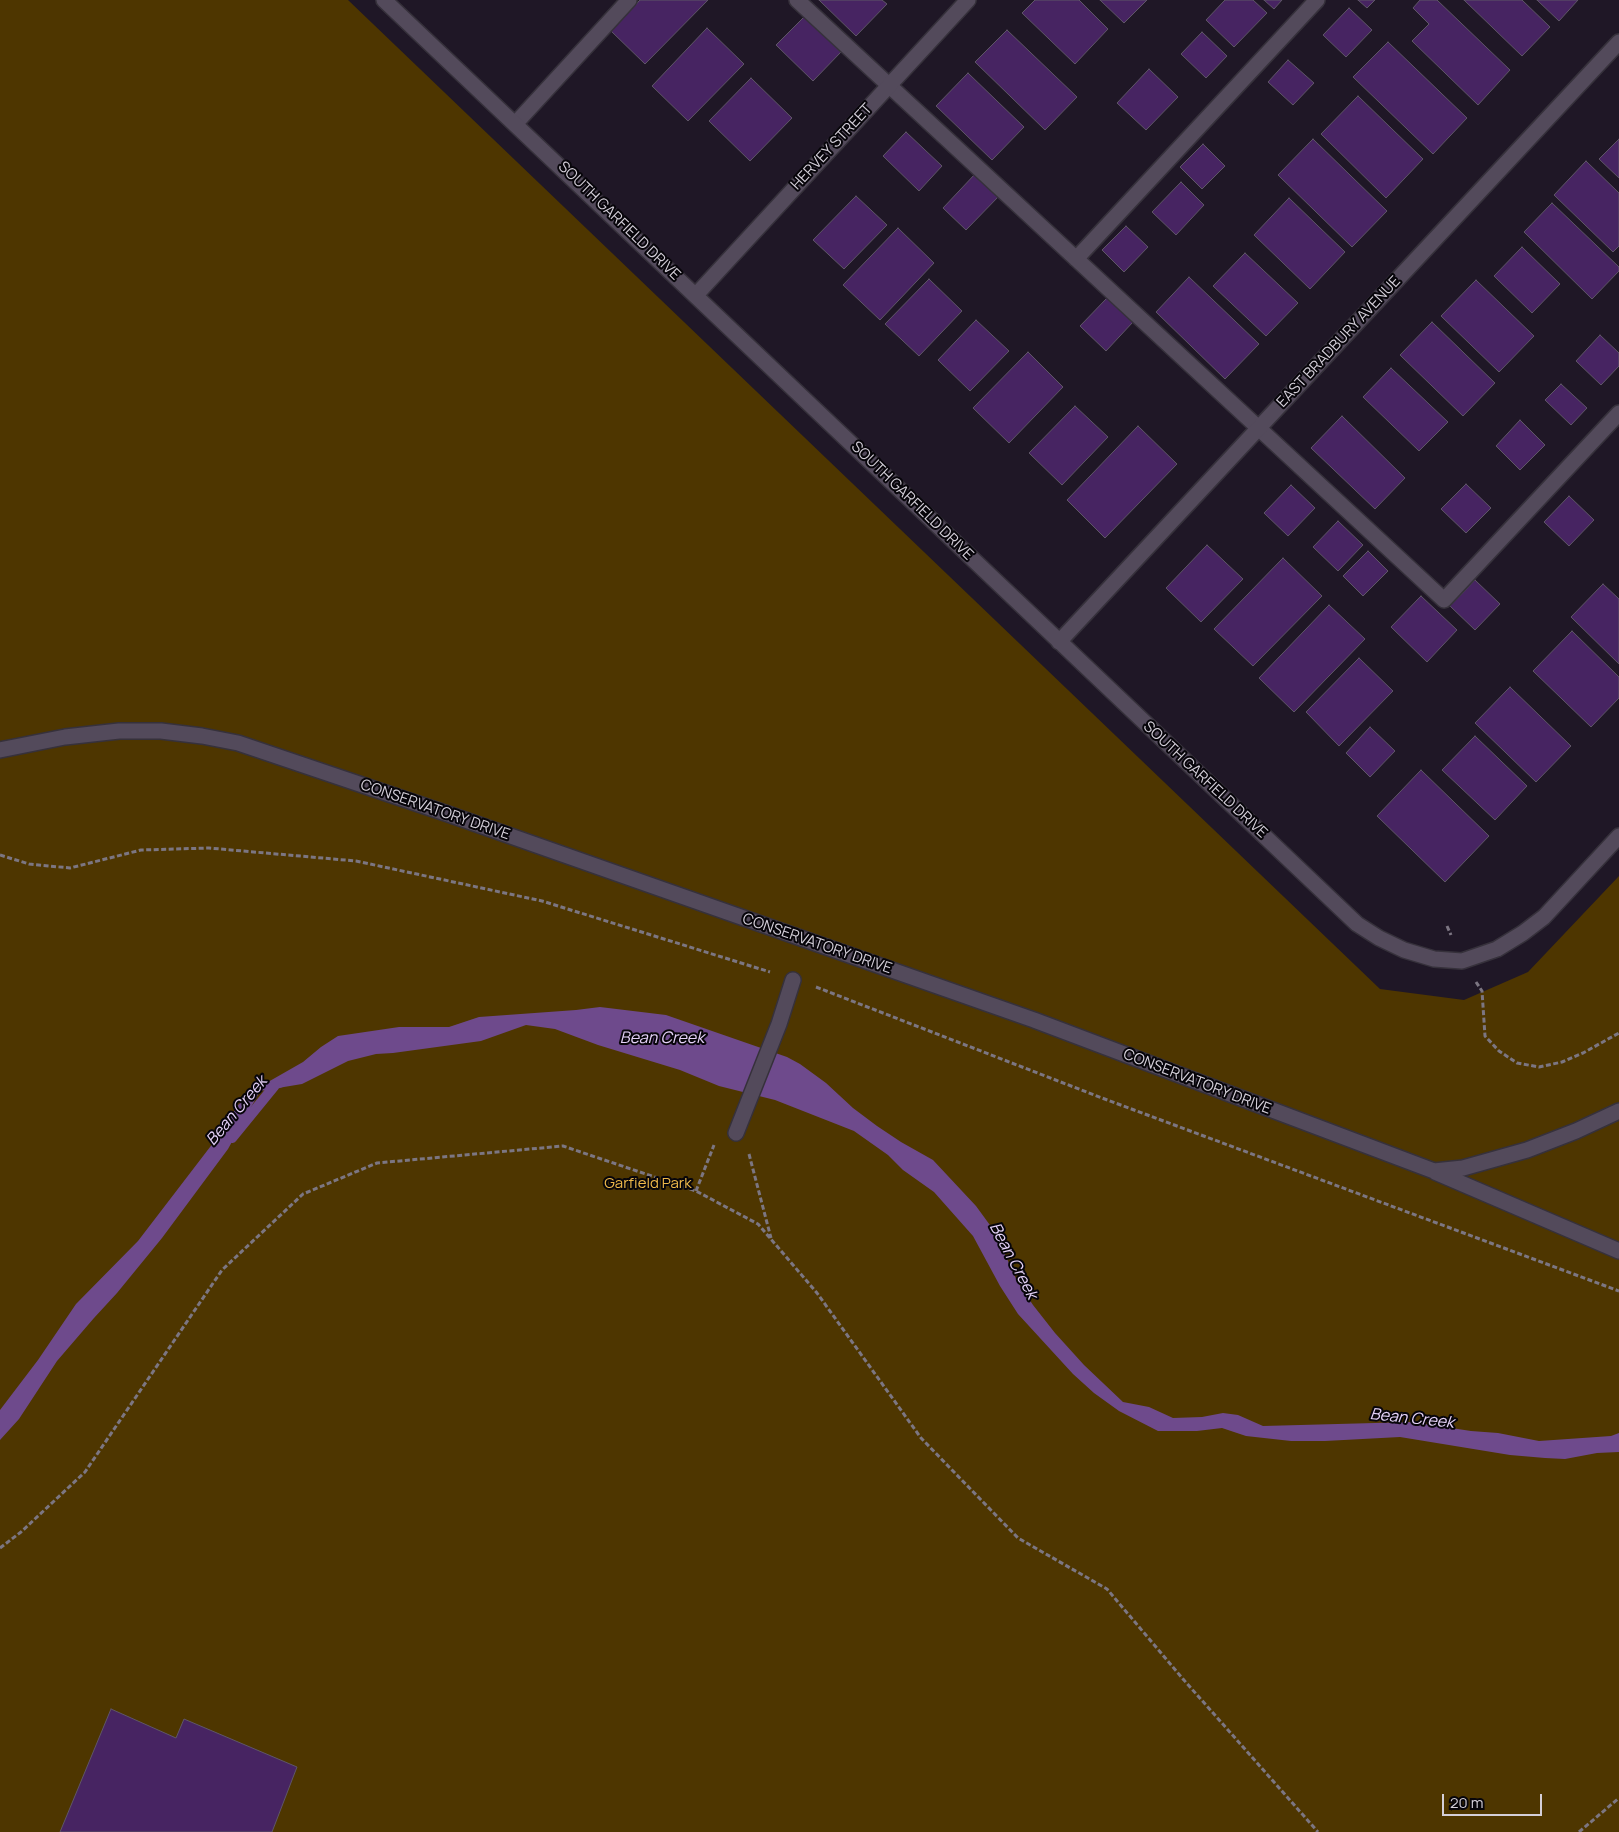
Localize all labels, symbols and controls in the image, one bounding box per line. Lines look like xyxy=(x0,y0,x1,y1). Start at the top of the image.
street label: HERVEY STREET xyxy=(788,100,876,194)
street label: SOUTH GARFIELD DRIVE xyxy=(554,158,684,284)
street label: EAST BRADBURY AVENUE xyxy=(1273,273,1405,411)
street label: SOUTH GARFIELD DRIVE xyxy=(847,438,977,564)
street label: SOUTH GARFIELD DRIVE xyxy=(1139,718,1271,842)
street label: CONSERVATORY DRIVE xyxy=(358,776,512,844)
street label: CONSERVATORY DRIVE xyxy=(740,910,894,978)
water label: Bean Creek xyxy=(620,1029,704,1049)
street label: CONSERVATORY DRIVE xyxy=(1121,1046,1273,1118)
water label: Bean Creek xyxy=(203,1073,271,1149)
park label: Garfield Park xyxy=(604,1175,692,1193)
water label: Bean Creek xyxy=(985,1219,1041,1303)
water label: Bean Creek xyxy=(1369,1405,1455,1433)
scale bar xyxy=(1444,1784,1544,1816)
text: 20 m xyxy=(1450,1792,1483,1813)

